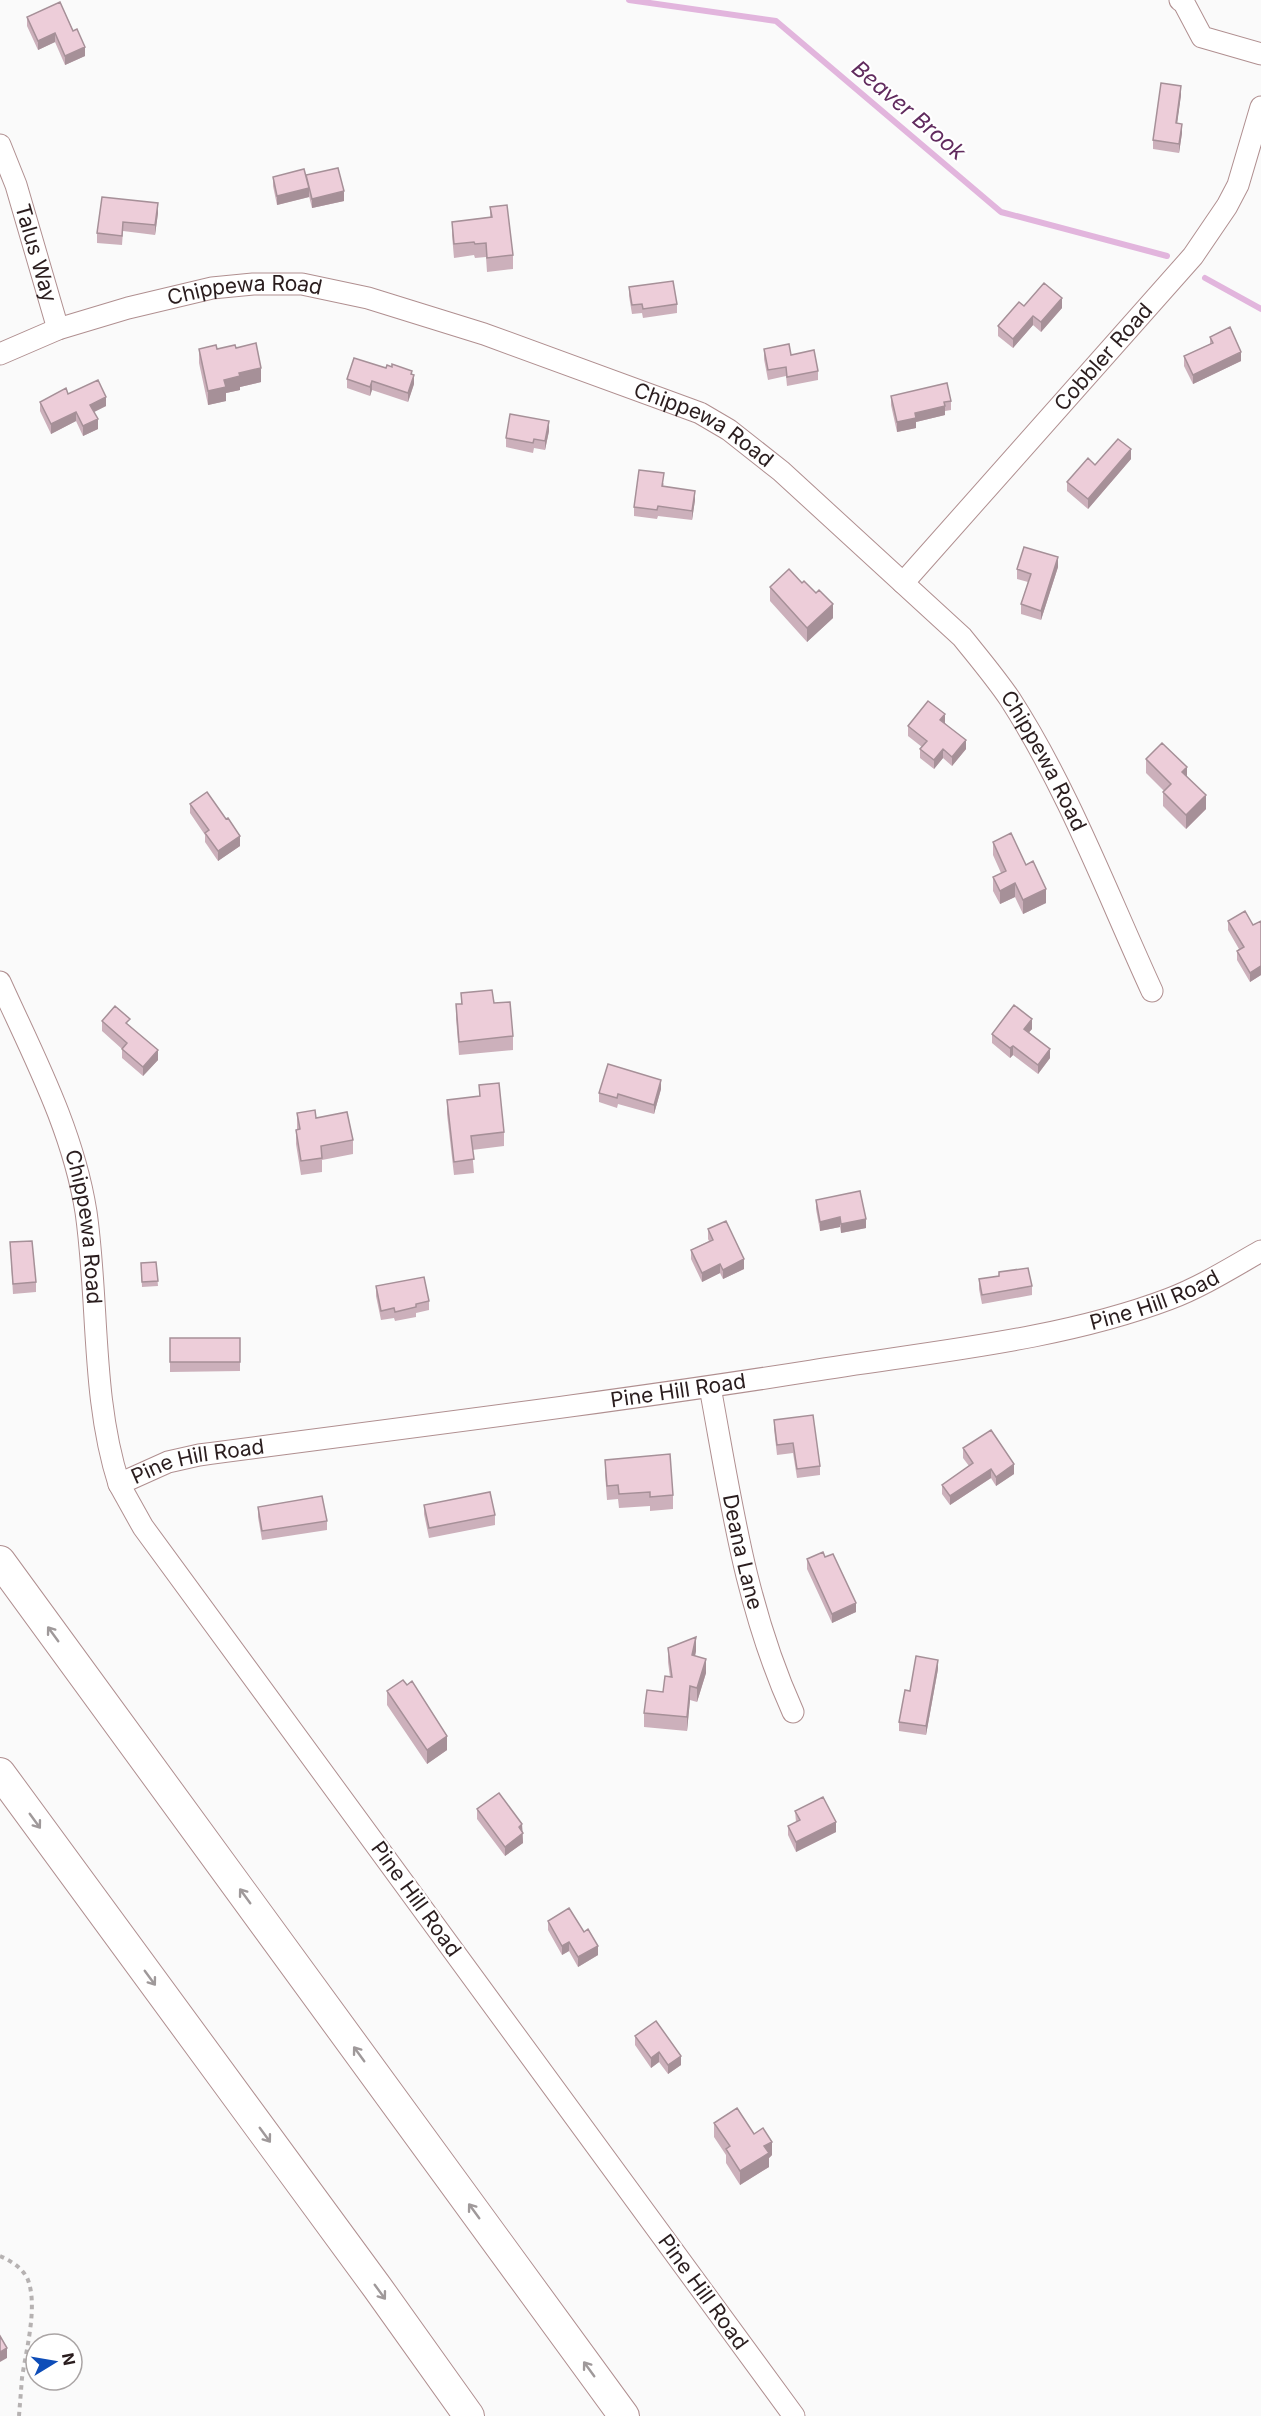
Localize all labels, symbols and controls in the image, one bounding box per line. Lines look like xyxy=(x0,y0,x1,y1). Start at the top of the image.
water label: Beaver Brook xyxy=(847,55,972,166)
street label: Talus Way xyxy=(10,201,63,305)
street label: Chippewa Road xyxy=(165,270,324,310)
street label: Cobbler Road xyxy=(1049,298,1157,416)
street label: Chippewa Road xyxy=(630,377,778,472)
street label: Chippewa Road xyxy=(996,686,1092,835)
street label: Chippewa Road xyxy=(60,1147,107,1305)
street label: Pine Hill Road xyxy=(1087,1264,1223,1335)
street label: Pine Hill Road xyxy=(609,1368,747,1412)
street label: Pine Hill Road xyxy=(127,1434,266,1489)
street label: Deana Lane xyxy=(718,1492,768,1612)
one-way arrow xyxy=(47,1626,60,1642)
one-way arrow xyxy=(28,1812,41,1828)
street label: Pine Hill Road xyxy=(366,1836,467,1961)
one-way arrow xyxy=(238,1889,251,1905)
one-way arrow xyxy=(144,1969,156,1985)
one-way arrow xyxy=(353,2046,366,2062)
one-way arrow xyxy=(259,2127,271,2143)
one-way arrow xyxy=(468,2204,481,2220)
street label: Pine Hill Road xyxy=(653,2229,754,2354)
one-way arrow xyxy=(374,2284,387,2300)
north arrow xyxy=(24,2332,84,2392)
text: N xyxy=(58,2351,80,2367)
one-way arrow xyxy=(583,2361,595,2377)

